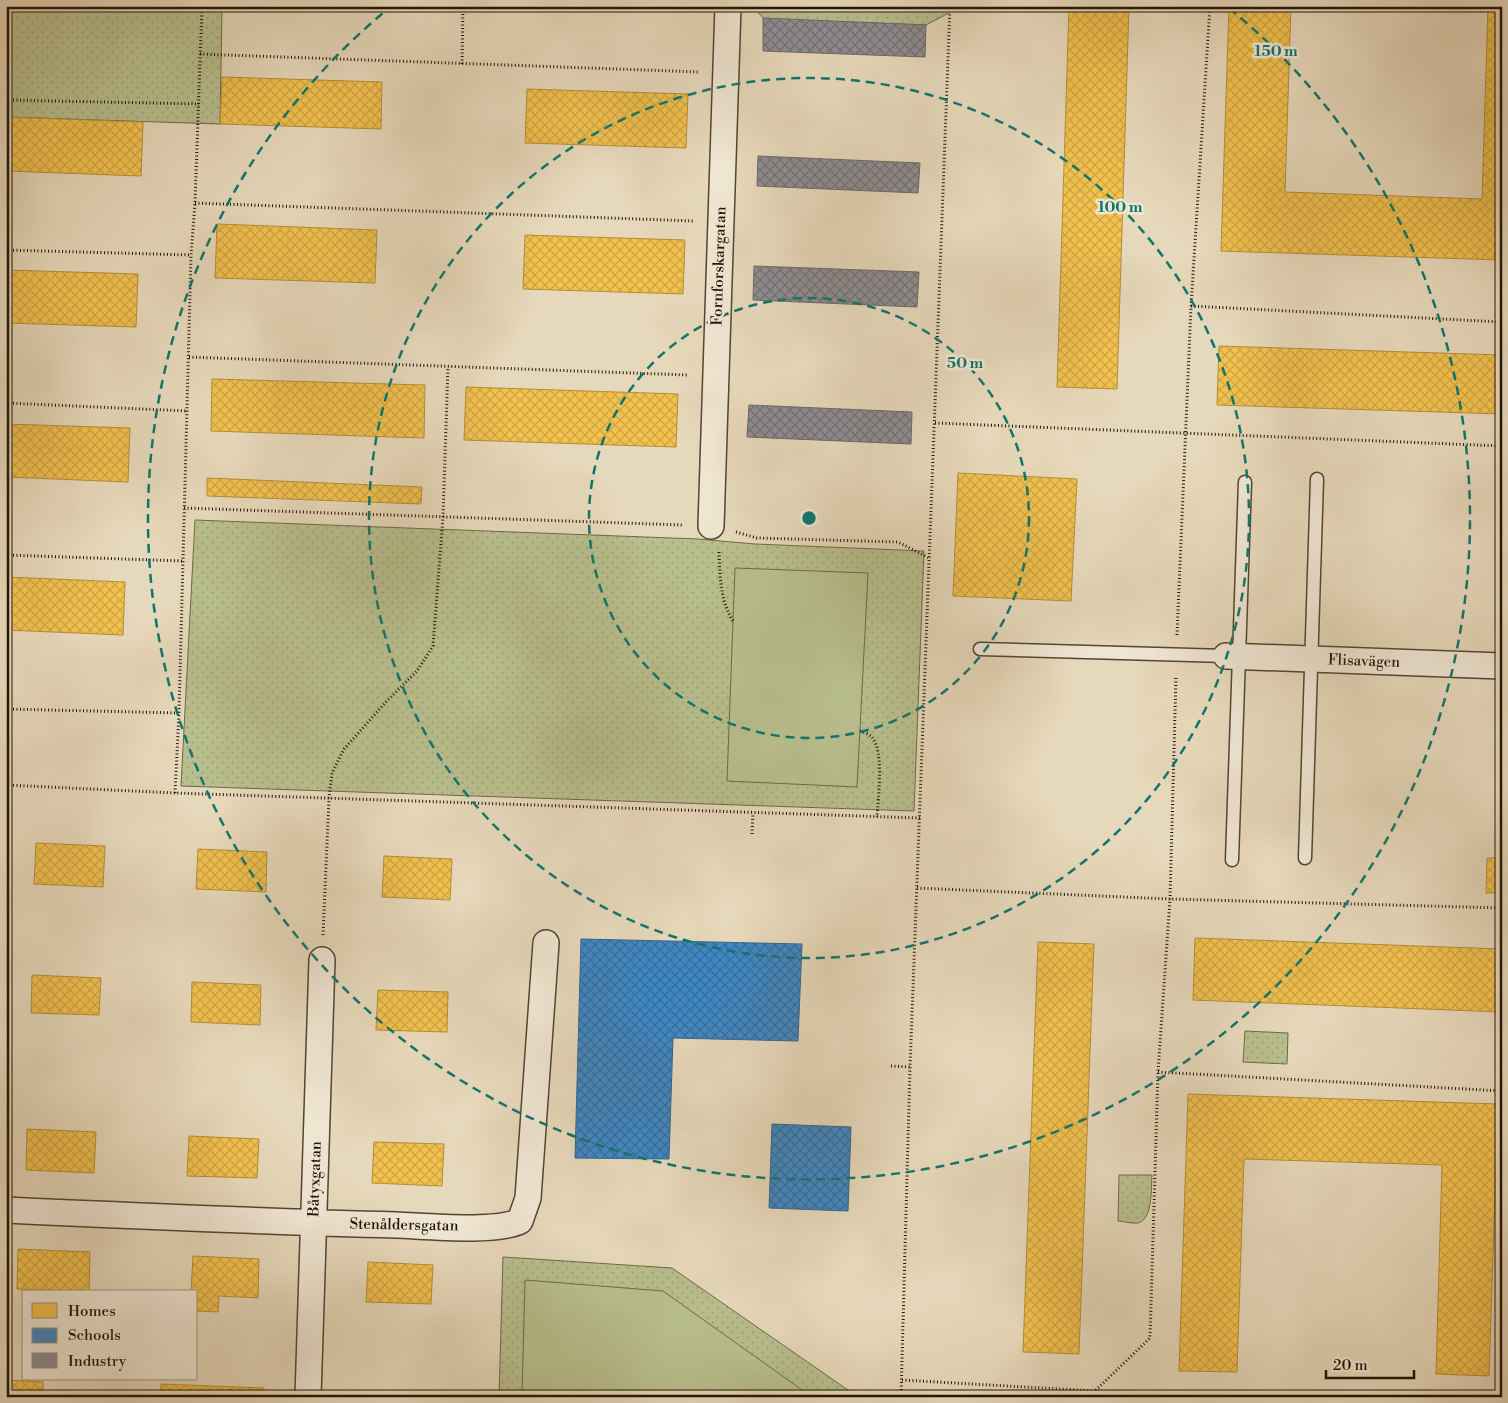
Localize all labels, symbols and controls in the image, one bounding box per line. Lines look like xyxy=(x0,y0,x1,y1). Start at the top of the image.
text: 150 m xyxy=(1254,42,1298,61)
text: 100 m xyxy=(1098,198,1143,217)
street label: Fornforskargatan xyxy=(707,206,731,326)
text: 50 m xyxy=(947,354,983,373)
centre of rings xyxy=(800,509,818,527)
street label: Flisavägen xyxy=(1327,650,1401,672)
street label: Båtyxgatan xyxy=(304,1141,326,1218)
street label: Stenåldersgatan xyxy=(349,1215,459,1235)
legend xyxy=(22,1290,198,1380)
text: Homes xyxy=(68,1302,116,1321)
text: Schools xyxy=(68,1326,121,1345)
scale bar xyxy=(1326,1348,1413,1380)
text: Industry xyxy=(68,1352,127,1371)
text: 20 m xyxy=(1333,1356,1368,1375)

